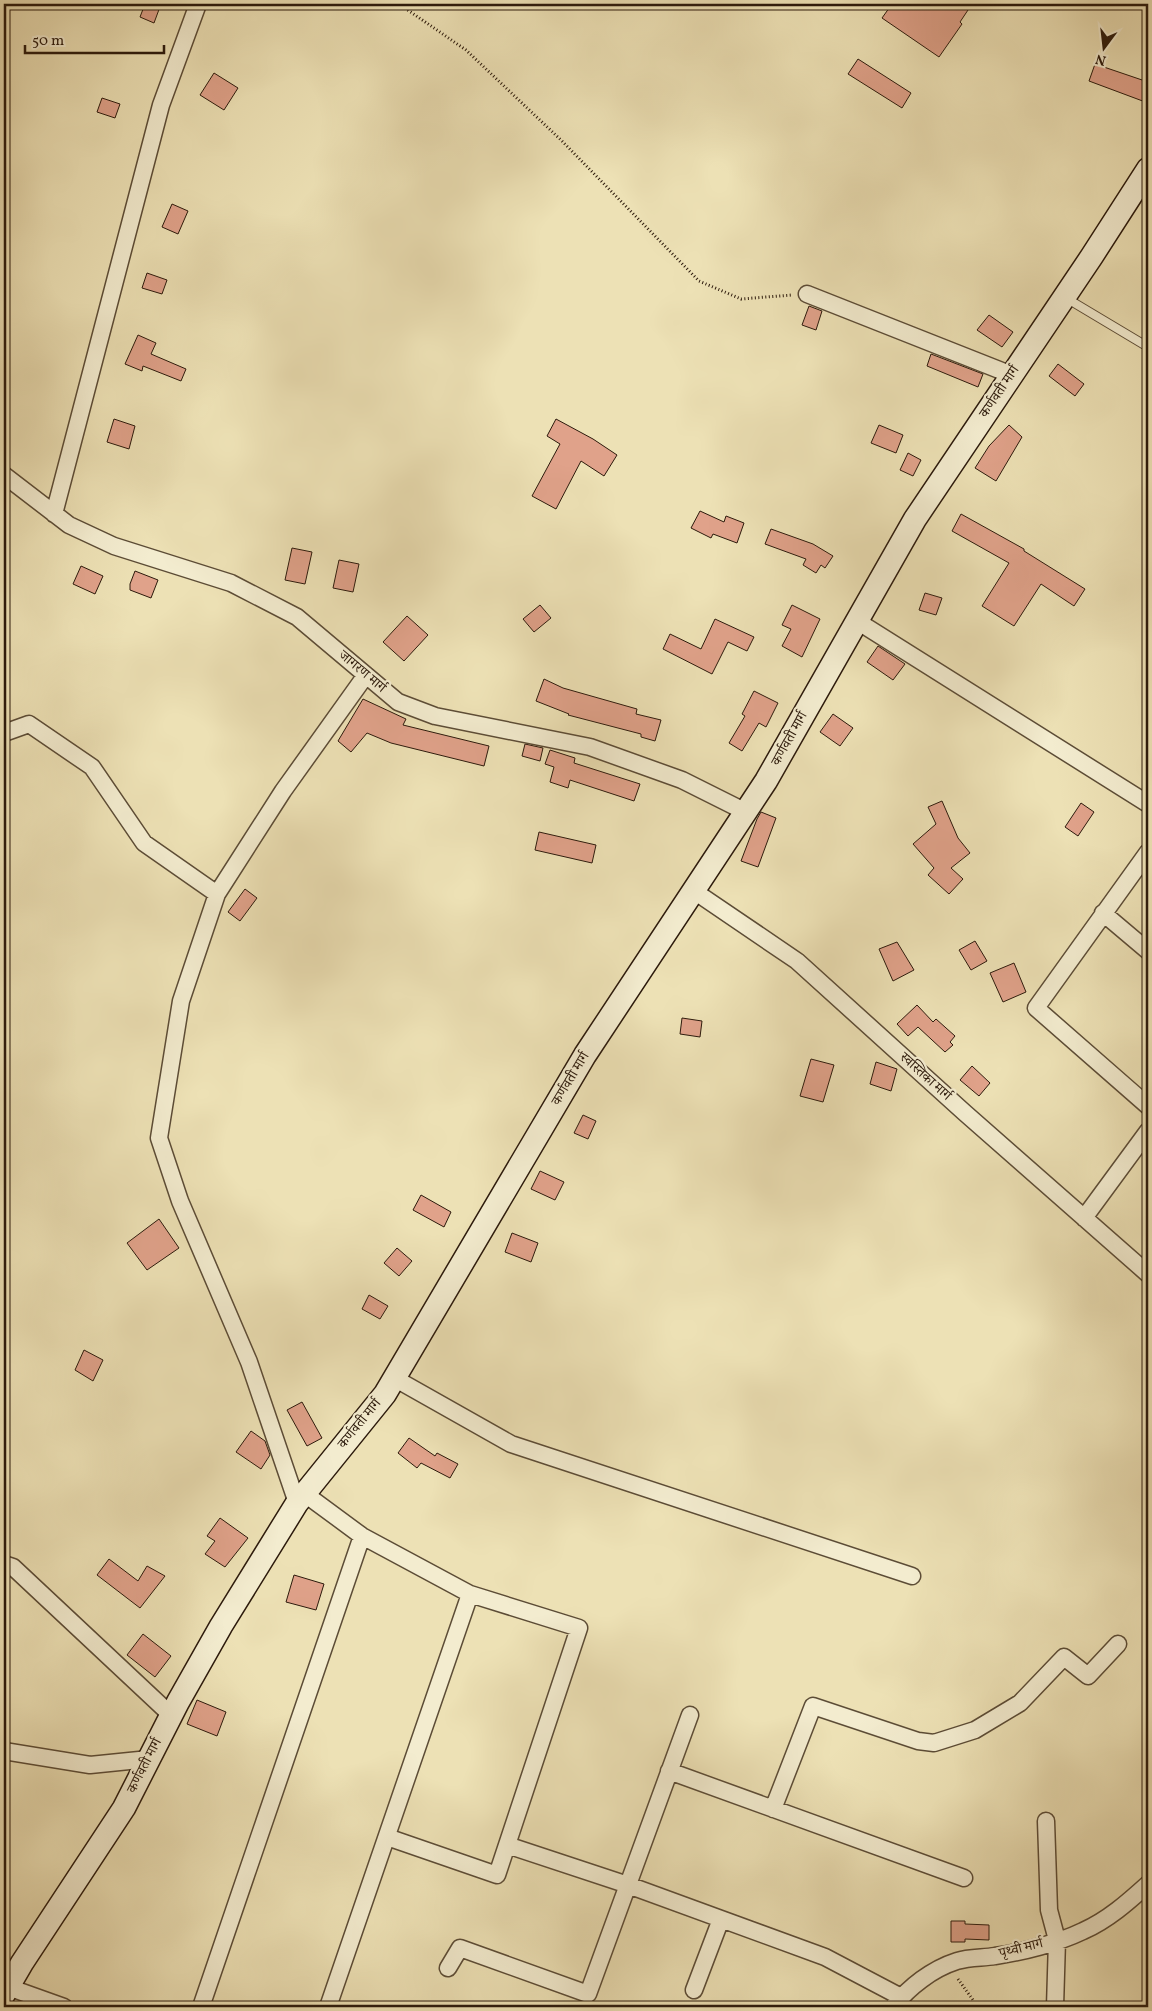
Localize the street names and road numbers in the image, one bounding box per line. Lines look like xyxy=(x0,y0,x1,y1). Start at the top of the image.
street label: कर्णवती मार्ग xyxy=(975,361,1025,423)
street label: जागरण मार्ग xyxy=(333,646,391,698)
street label: कर्णवती मार्ग xyxy=(767,708,813,770)
street label: कर्णवती मार्ग xyxy=(547,1048,595,1110)
street label: स्वस्तिका मार्ग xyxy=(894,1048,956,1106)
street label: कर्णवती मार्ग xyxy=(333,1394,387,1454)
street label: कर्णवती मार्ग xyxy=(123,1734,167,1798)
street label: पृथ्वी मार्ग xyxy=(996,1934,1046,1964)

